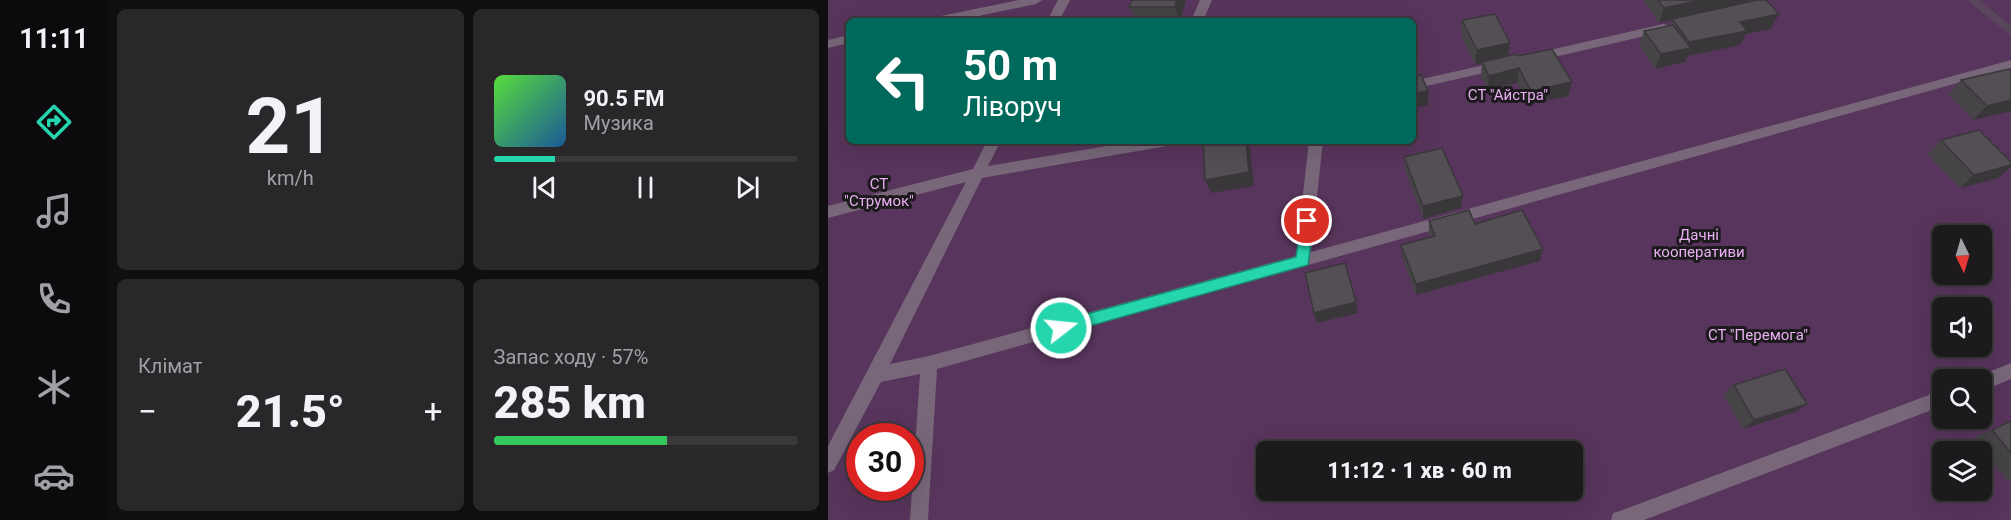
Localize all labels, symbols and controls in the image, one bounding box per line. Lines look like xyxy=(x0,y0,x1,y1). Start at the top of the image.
text: 11:11 xyxy=(19,23,89,55)
text: 50 m xyxy=(963,41,1058,90)
icon: left xyxy=(864,42,942,120)
text: 21 xyxy=(245,81,335,172)
text: 90.5 FM xyxy=(584,86,665,111)
park label: СТ "Айстра" xyxy=(1468,86,1548,104)
text: Ліворуч xyxy=(963,91,1062,123)
icon: directions xyxy=(33,101,75,143)
text: Музика xyxy=(584,111,654,135)
text: km/h xyxy=(267,166,314,190)
icon: previous xyxy=(528,171,561,204)
icon: pause xyxy=(629,171,662,204)
icon: next xyxy=(731,171,764,204)
park label: СТ "Струмок" xyxy=(844,175,914,210)
icon: music xyxy=(33,190,75,232)
pin xyxy=(1281,195,1332,246)
icon: arrive xyxy=(1290,204,1323,237)
north arrow xyxy=(1932,225,1992,285)
map controls xyxy=(1932,225,1992,501)
park label: Дачні кооперативи xyxy=(1653,226,1745,261)
icon: phone xyxy=(33,278,75,320)
position arrow xyxy=(1029,296,1093,360)
button: sound xyxy=(1932,297,1992,357)
park label: СТ "Перемога" xyxy=(1708,326,1808,344)
text: Запас ходу · 57% xyxy=(494,345,648,369)
text: Клімат xyxy=(138,354,202,378)
icon: climate xyxy=(33,366,75,408)
button: search xyxy=(1932,369,1992,429)
text: 285 km xyxy=(494,376,646,429)
text: 21.5° xyxy=(236,385,345,438)
text: − xyxy=(138,392,157,431)
text: + xyxy=(424,392,442,431)
speed limit sign: 30 xyxy=(846,423,924,501)
button: layers xyxy=(1932,441,1992,501)
icon: car xyxy=(33,455,75,497)
text: 11:12 · 1 хв · 60 m xyxy=(1327,458,1512,483)

